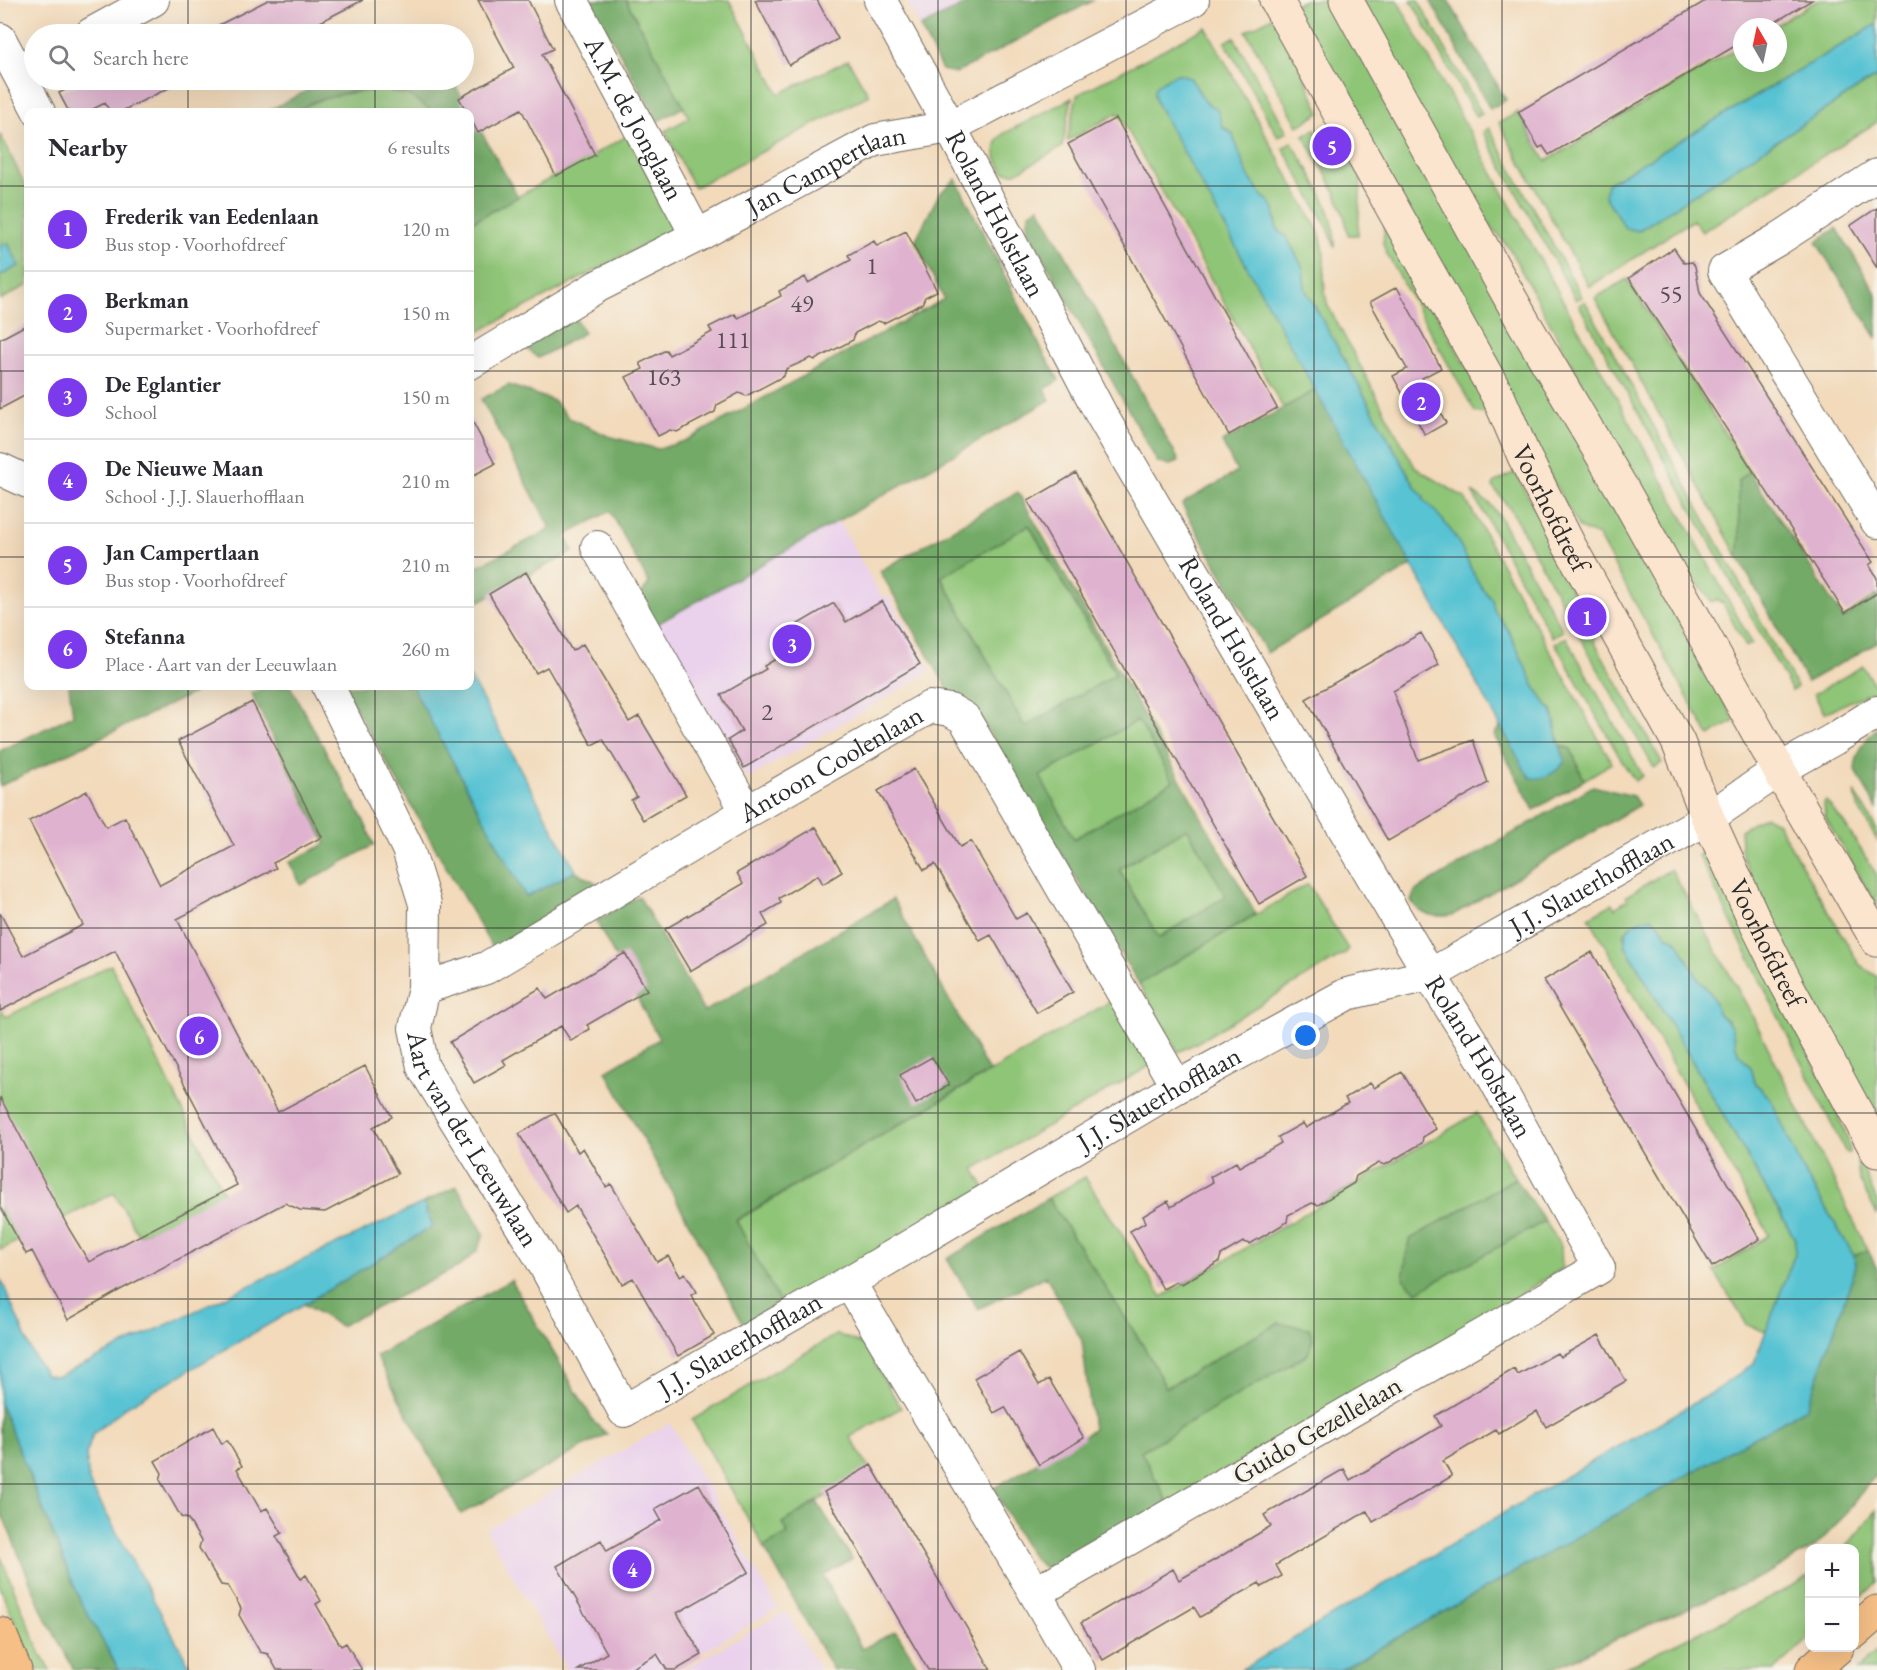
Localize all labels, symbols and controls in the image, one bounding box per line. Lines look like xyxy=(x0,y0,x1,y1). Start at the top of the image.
north arrow xyxy=(1733,18,1787,72)
search box xyxy=(24,24,474,90)
street label: A.M. de Jonglaan xyxy=(576,29,693,206)
icon: search xyxy=(45,41,78,74)
text: Search here xyxy=(93,43,188,72)
street label: Jan Campertlaan xyxy=(738,117,908,224)
street label: Roland Holstlaan xyxy=(938,124,1054,303)
pin: 5 xyxy=(1312,124,1352,168)
text: Nearby xyxy=(48,130,128,164)
text: 6 results xyxy=(387,134,450,160)
text: Frederik van Eedenlaan xyxy=(105,202,319,231)
text: 1 xyxy=(62,216,73,242)
text: 120 m xyxy=(402,216,450,242)
text: Bus stop · Voorhofdreef xyxy=(105,231,285,257)
house number: 1 xyxy=(866,250,878,281)
house number: 55 xyxy=(1659,278,1683,309)
text: Berkman xyxy=(105,286,189,315)
house number: 49 xyxy=(790,288,814,319)
text: 2 xyxy=(62,300,73,326)
text: 150 m xyxy=(402,300,450,326)
text: Supermarket · Voorhofdreef xyxy=(105,315,318,341)
house number: 111 xyxy=(716,324,750,355)
house number: 163 xyxy=(647,361,681,392)
text: De Eglantier xyxy=(105,370,221,399)
pin: 2 xyxy=(1402,380,1440,424)
text: 3 xyxy=(62,384,73,410)
text: 150 m xyxy=(402,384,450,410)
text: School xyxy=(105,399,157,425)
street label: Voorhofdreef xyxy=(1504,439,1600,581)
text: De Nieuwe Maan xyxy=(105,454,263,483)
text: 4 xyxy=(62,468,73,494)
text: 210 m xyxy=(402,468,450,494)
text: School · J.J. Slauerhofflaan xyxy=(105,483,305,509)
text: Jan Campertlaan xyxy=(105,538,259,567)
street label: Roland Holstlaan xyxy=(1171,550,1294,726)
text: 5 xyxy=(62,552,73,578)
text: 210 m xyxy=(402,552,450,578)
text: Bus stop · Voorhofdreef xyxy=(105,567,285,593)
pin: 1 xyxy=(1568,594,1606,640)
text: Stefanna xyxy=(105,622,185,651)
pin: 3 xyxy=(772,622,812,666)
text: 6 xyxy=(62,636,73,662)
text: 260 m xyxy=(402,636,450,662)
text: Place · Aart van der Leeuwlaan xyxy=(105,651,337,677)
house number: 2 xyxy=(761,696,773,727)
street label: Antoon Coolenlaan xyxy=(731,697,929,831)
street label: J.J. Slauerhofflaan xyxy=(1501,823,1680,945)
street label: Voorhofdreef xyxy=(1721,873,1815,1016)
street label: Roland Holstlaan xyxy=(1417,968,1542,1144)
pin: 6 xyxy=(180,1014,218,1058)
your location xyxy=(1291,1021,1320,1050)
street label: Aart van der Leeuwlaan xyxy=(399,1027,548,1253)
street label: J.J. Slauerhofflaan xyxy=(1069,1037,1247,1160)
street label: J.J. Slauerhofflaan xyxy=(650,1283,828,1406)
street label: Guido Gezellelaan xyxy=(1226,1367,1408,1492)
map controls xyxy=(1805,1544,1859,1652)
button: + xyxy=(1805,1544,1859,1598)
pin: 4 xyxy=(612,1546,652,1592)
button: − xyxy=(1805,1598,1859,1652)

